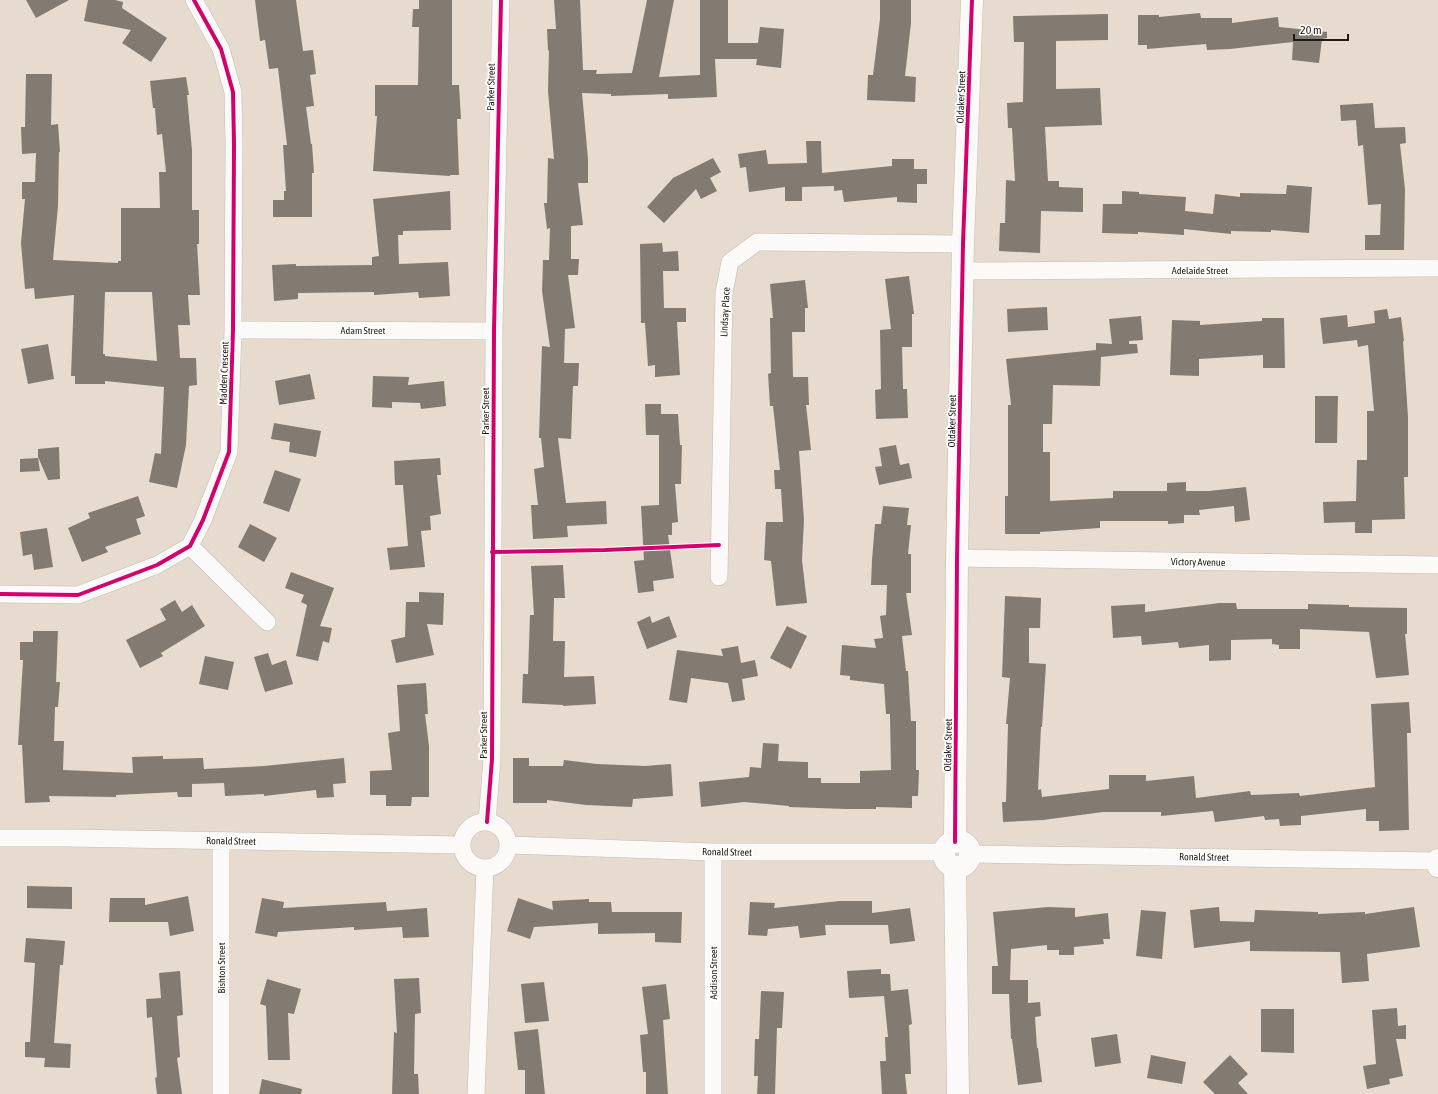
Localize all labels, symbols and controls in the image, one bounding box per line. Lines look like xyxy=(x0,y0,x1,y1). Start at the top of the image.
scale bar xyxy=(1294,16,1348,42)
text: 20 m xyxy=(1300,23,1322,37)
street label: Parker Street xyxy=(485,63,497,111)
street label: Oldaker Street xyxy=(955,70,967,124)
street label: Adelaide Street xyxy=(1172,265,1228,276)
street label: Lindsay Place xyxy=(718,286,732,337)
street label: Adam Street xyxy=(341,325,386,336)
street label: Madden Crescent xyxy=(217,341,231,405)
street label: Parker Street xyxy=(480,387,491,435)
street label: Oldaker Street xyxy=(946,394,958,447)
street label: Victory Avenue xyxy=(1171,556,1226,568)
street label: Parker Street xyxy=(478,711,489,759)
street label: Oldaker Street xyxy=(942,718,954,771)
street label: Ronald Street xyxy=(206,835,256,847)
street label: Ronald Street xyxy=(702,846,752,858)
street label: Ronald Street xyxy=(1179,851,1229,863)
street label: Bishton Street xyxy=(216,942,227,994)
street label: Addison Street xyxy=(708,946,719,1000)

